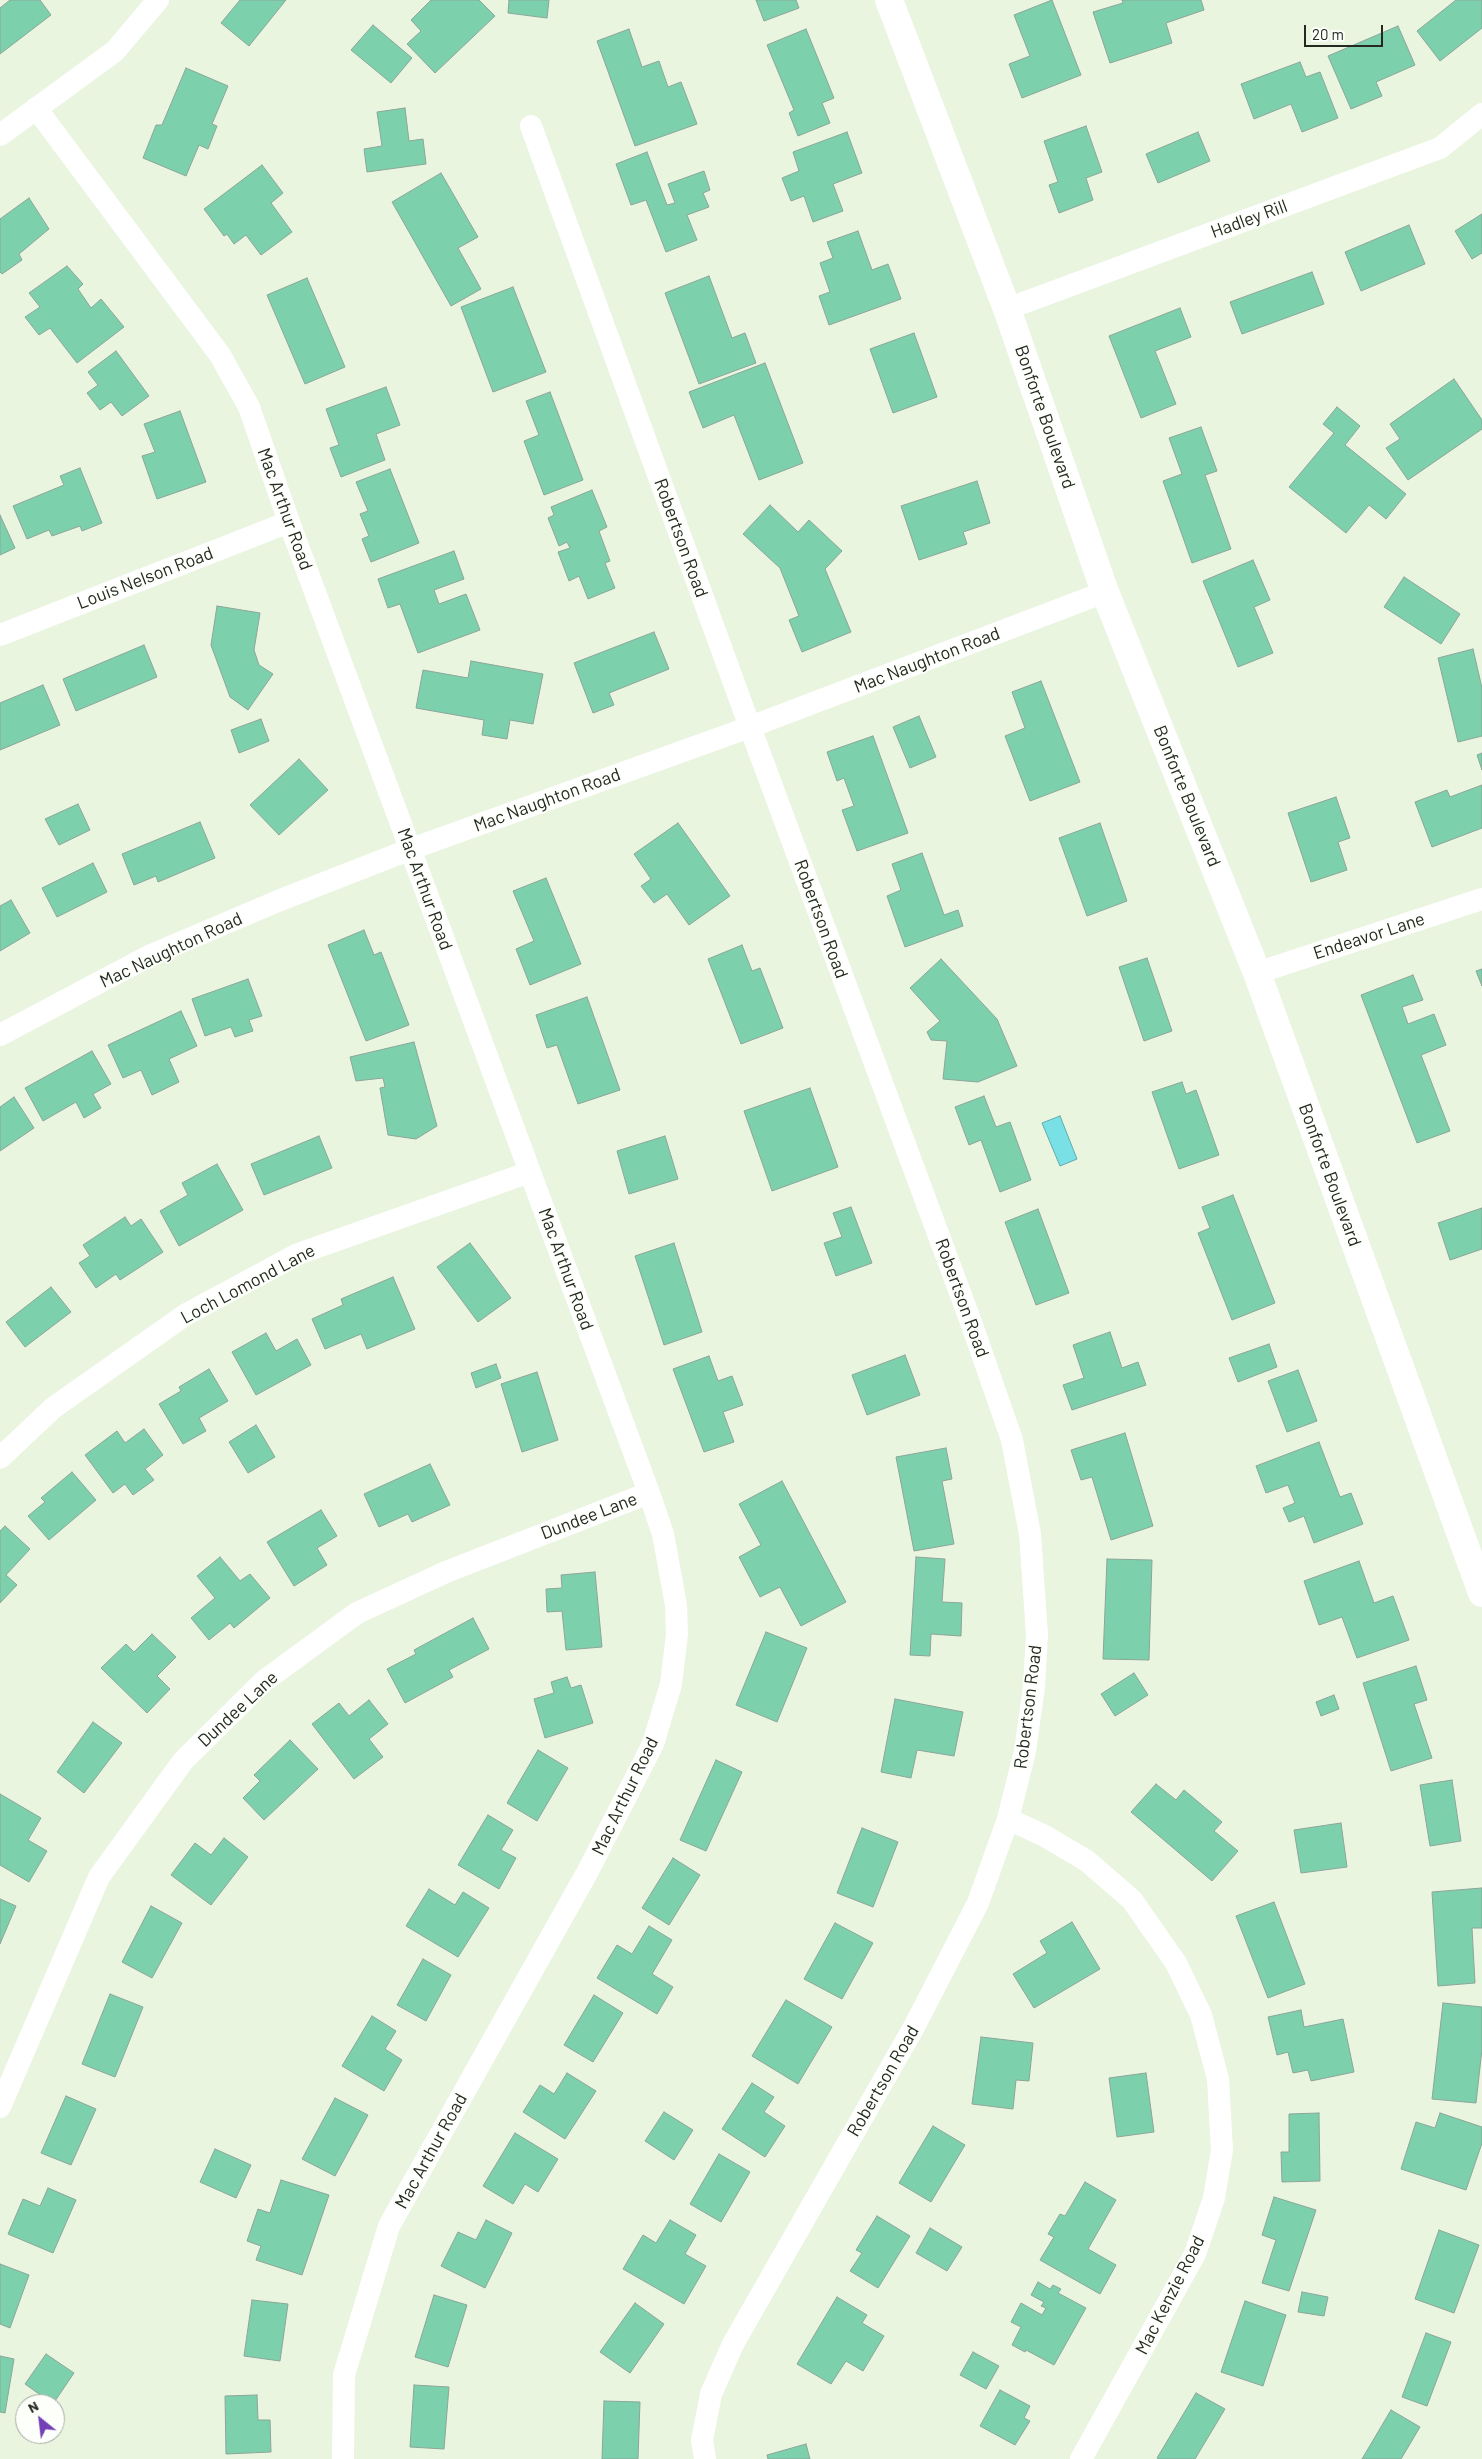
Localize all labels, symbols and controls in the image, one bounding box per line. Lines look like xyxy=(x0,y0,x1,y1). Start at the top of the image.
scale bar xyxy=(1307,15,1386,47)
text: 20 m xyxy=(1312,25,1344,43)
street label: Hadley Rill xyxy=(1208,195,1290,243)
street label: Bonforte Boulevard xyxy=(1010,342,1080,492)
street label: Mac Arthur Road xyxy=(253,445,317,573)
street label: Robertson Road xyxy=(649,476,713,600)
street label: Louis Nelson Road xyxy=(74,542,216,614)
street label: Mac Naughton Road xyxy=(851,622,1003,698)
street label: Bonforte Boulevard xyxy=(1149,722,1225,870)
street label: Mac Naughton Road xyxy=(471,763,623,837)
street label: Mac Arthur Road xyxy=(393,825,457,953)
street label: Robertson Road xyxy=(789,857,853,981)
street label: Mac Naughton Road xyxy=(96,908,246,992)
street label: Endeavor Lane xyxy=(1311,908,1427,964)
street label: Bonforte Boulevard xyxy=(1294,1101,1366,1249)
street label: Mac Arthur Road xyxy=(534,1205,598,1333)
street label: Robertson Road xyxy=(930,1236,994,1360)
street label: Loch Lomond Lane xyxy=(177,1240,319,1328)
street label: Dundee Lane xyxy=(538,1488,640,1544)
street label: Robertson Road xyxy=(1010,1644,1046,1770)
street label: Dundee Lane xyxy=(194,1667,282,1751)
street label: Mac Arthur Road xyxy=(587,1733,663,1859)
street label: Robertson Road xyxy=(842,2021,924,2141)
street label: Mac Arthur Road xyxy=(390,2090,472,2212)
street label: Mac Kenzie Road xyxy=(1131,2232,1209,2358)
north arrow xyxy=(15,2394,65,2444)
text: N xyxy=(25,2397,41,2416)

